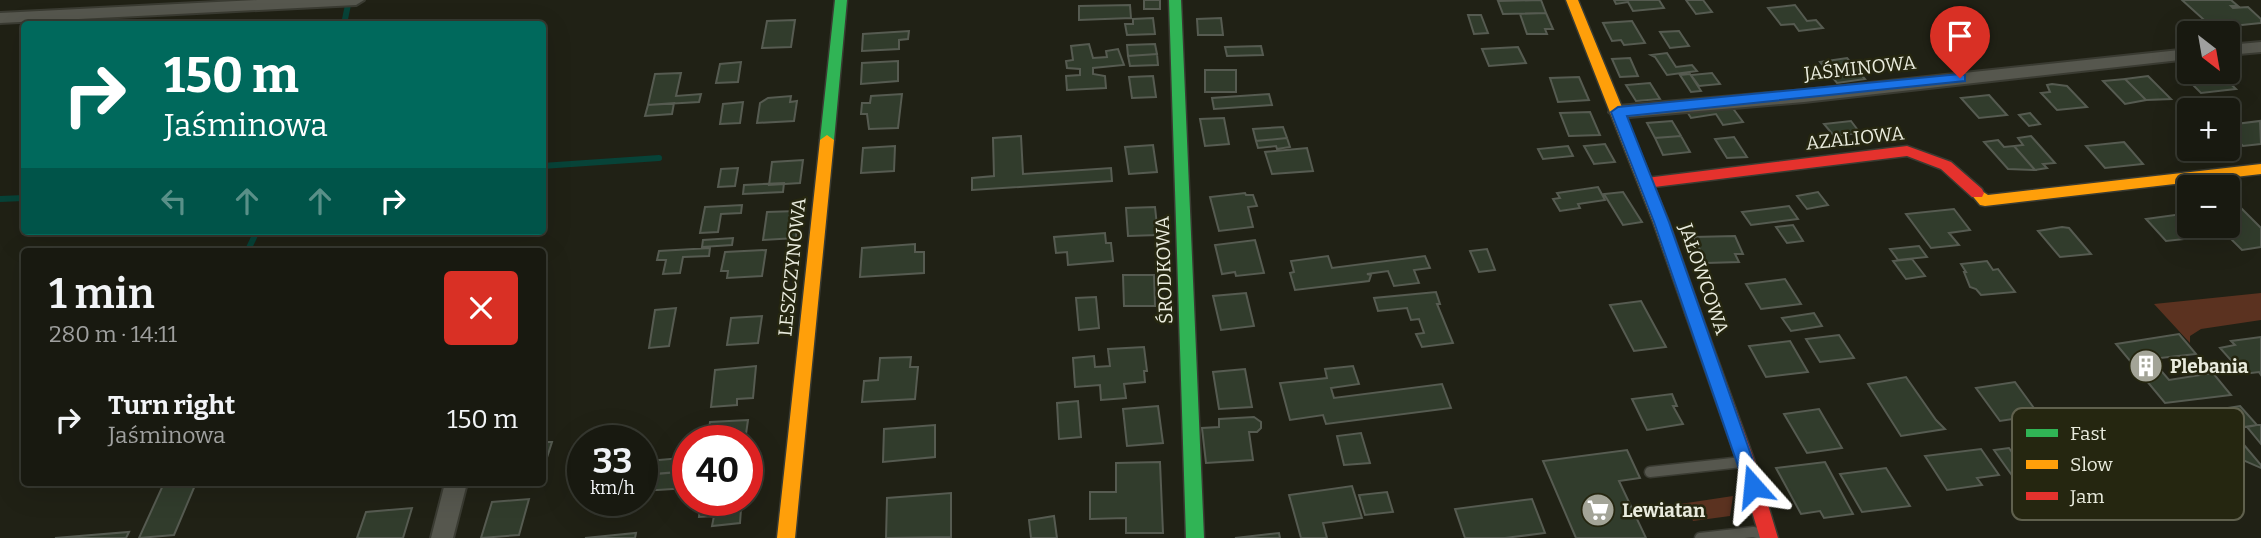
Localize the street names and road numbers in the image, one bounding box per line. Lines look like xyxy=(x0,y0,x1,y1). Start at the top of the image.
street label: JAŚMINOWA xyxy=(1802,51,1918,85)
street label: AZALIOWA xyxy=(1805,121,1906,155)
street label: LESZCZYNOWA xyxy=(773,196,811,337)
street label: ŚRODKOWA xyxy=(1151,215,1177,324)
street label: JAŁOWCOWA xyxy=(1674,219,1734,338)

